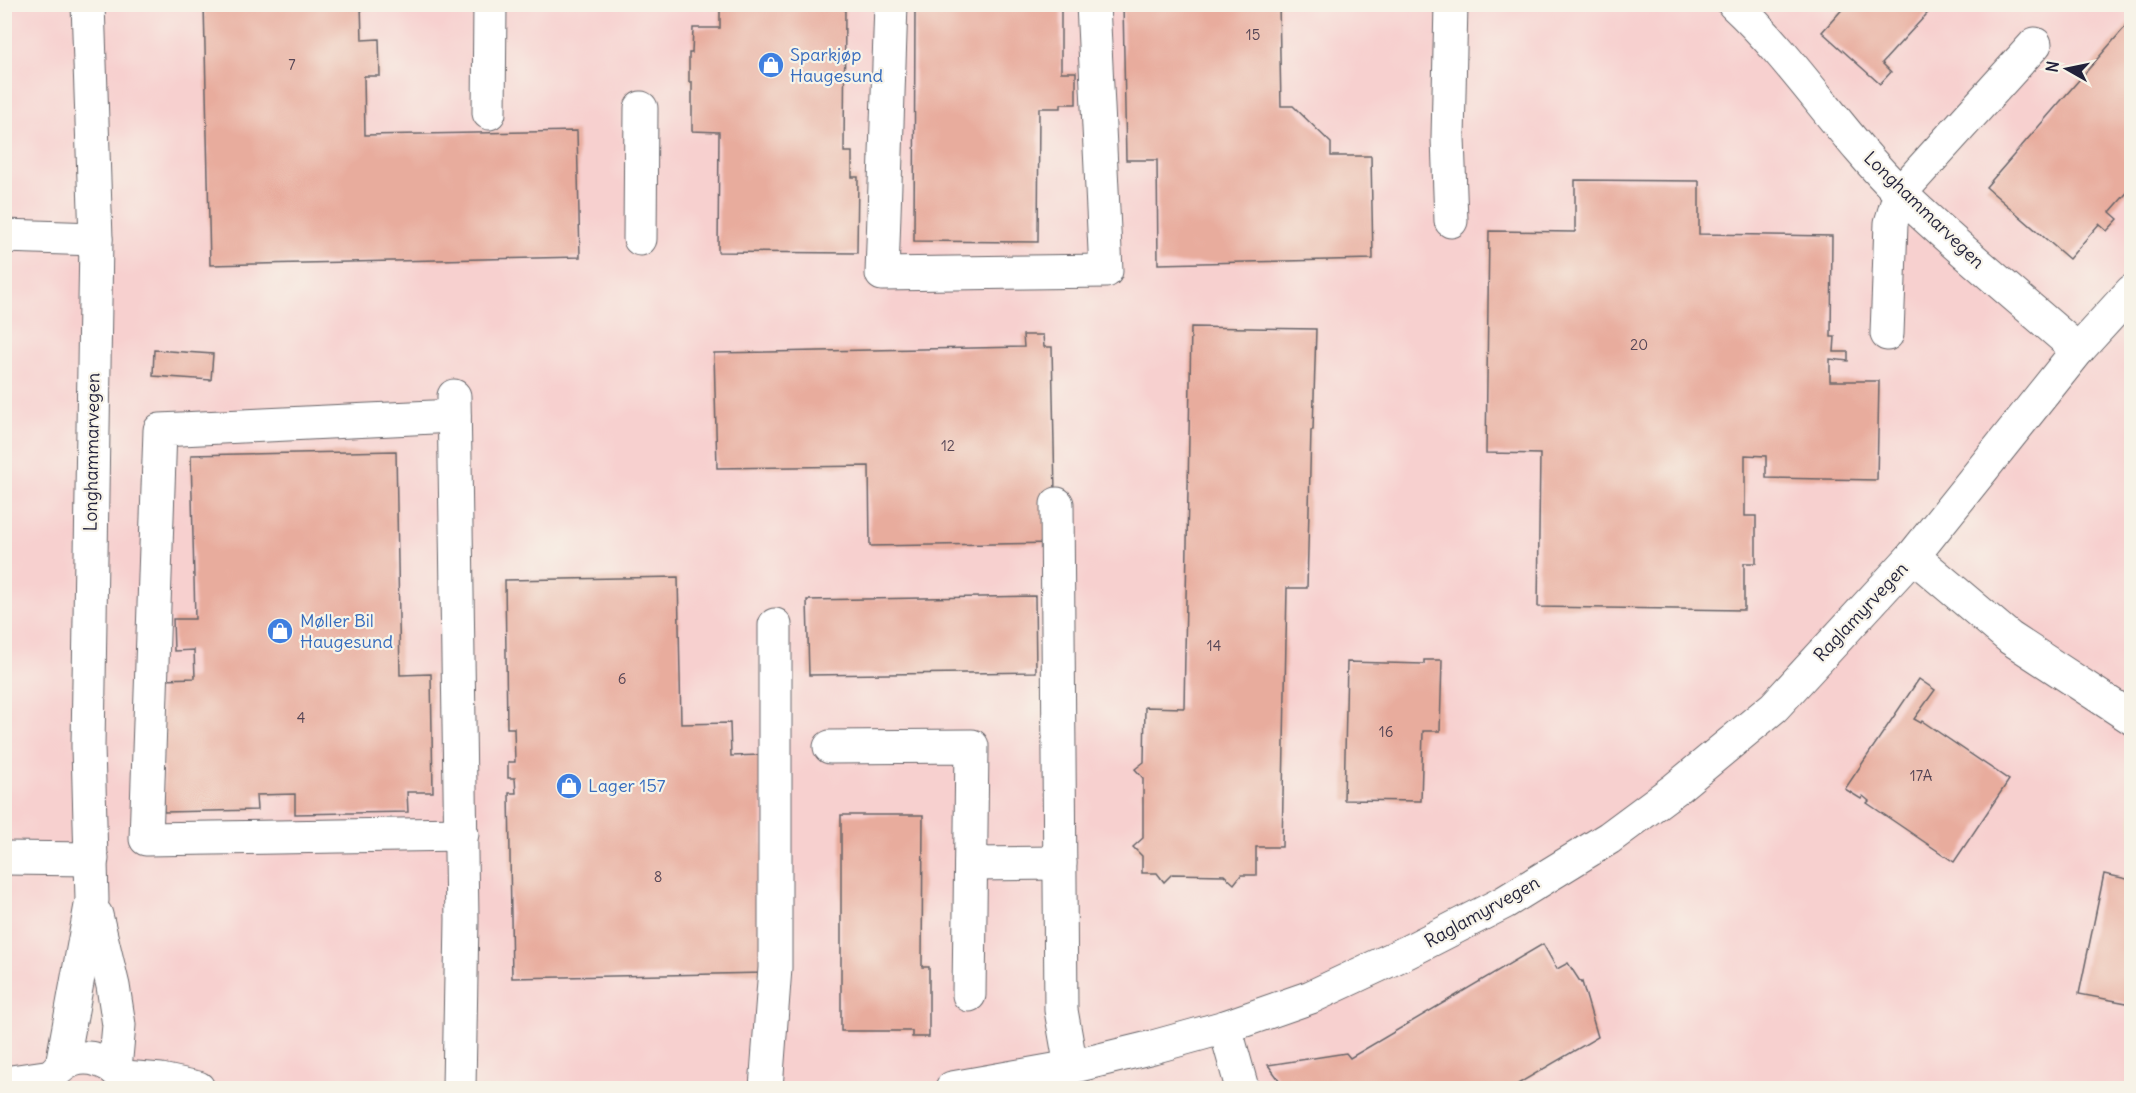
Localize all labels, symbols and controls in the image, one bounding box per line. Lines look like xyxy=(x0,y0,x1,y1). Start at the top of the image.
house number: 15 xyxy=(1246,25,1260,44)
north arrow xyxy=(2037,39,2097,99)
place label: Sparkjøp Haugesund xyxy=(790,43,883,87)
shop icon: Sparkjøp Haugesund xyxy=(756,50,786,80)
house number: 7 xyxy=(288,55,296,74)
text: N xyxy=(2041,60,2063,74)
street label: Longhammarvegen xyxy=(1859,146,1989,273)
house number: 20 xyxy=(1630,335,1648,354)
street label: Longhammarvegen xyxy=(79,372,104,531)
house number: 12 xyxy=(941,436,955,455)
street label: Raglamyrvegen xyxy=(1809,557,1913,666)
place label: Møller Bil Haugesund xyxy=(300,609,393,653)
shop icon: Møller Bil Haugesund xyxy=(265,616,295,646)
house number: 14 xyxy=(1207,636,1222,655)
house number: 6 xyxy=(618,669,626,688)
house number: 4 xyxy=(297,708,306,727)
house number: 16 xyxy=(1379,722,1393,741)
house number: 17A xyxy=(1910,766,1933,785)
shop icon: Lager 157 xyxy=(554,771,584,801)
place label: Lager 157 xyxy=(588,774,666,797)
house number: 8 xyxy=(654,867,662,886)
street label: Raglamyrvegen xyxy=(1420,871,1543,953)

